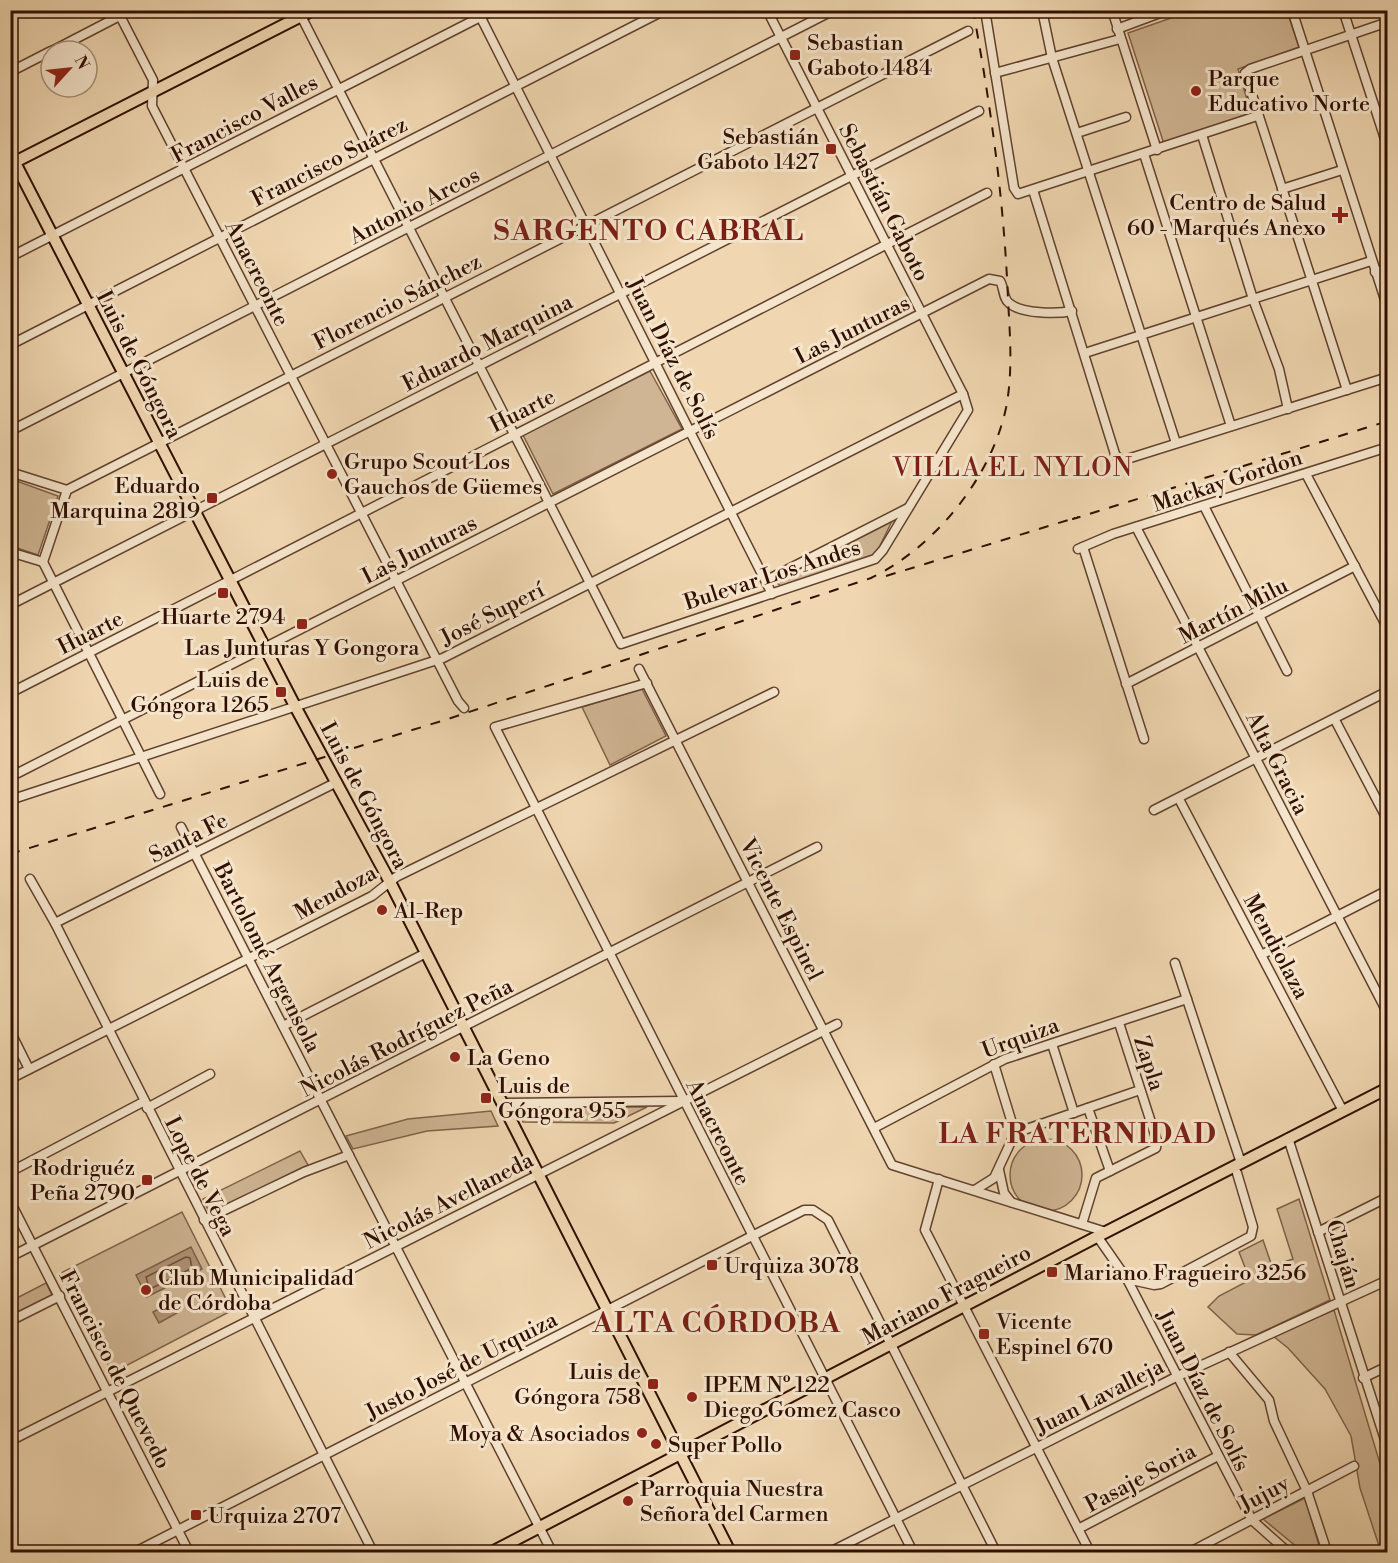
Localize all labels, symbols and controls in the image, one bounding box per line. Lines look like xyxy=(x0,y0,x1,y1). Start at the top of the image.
place label: Sebastian Gaboto 1484 xyxy=(807,30,932,82)
north arrow xyxy=(39,39,99,99)
marker: Sebastian Gaboto 1484 xyxy=(788,48,802,62)
text: N xyxy=(70,52,93,73)
place label: Parque Educativo Norte xyxy=(1208,66,1370,118)
street label: Francisco Valles xyxy=(167,69,323,169)
marker: Parque Educativo Norte xyxy=(1189,84,1203,98)
street label: Francisco Suárez xyxy=(247,111,412,213)
street label: Sebastián Gaboto xyxy=(832,119,935,286)
place label: Sebastián Gaboto 1427 xyxy=(697,124,819,176)
marker: Sebastián Gaboto 1427 xyxy=(824,142,838,156)
street label: Antonio Arcos xyxy=(344,162,484,251)
place label: Centro de Salud 60 - Marqués Anexo xyxy=(1127,190,1326,242)
marker: Centro de Salud 60 - Marqués Anexo xyxy=(1331,206,1349,224)
district label: SARGENTO CABRAL xyxy=(493,214,805,249)
street label: Anacreonte xyxy=(218,215,295,331)
street label: Florencio Sánchez xyxy=(309,248,486,356)
street label: Juan Díaz de Solís xyxy=(620,272,725,444)
street label: Luis de Góngora xyxy=(90,286,188,444)
street label: Eduardo Marquina xyxy=(398,288,578,398)
street label: Las Junturas xyxy=(791,290,915,371)
street label: Huarte xyxy=(485,383,560,439)
street label: Mackay Gordon xyxy=(1149,444,1306,518)
place label: Grupo Scout Los Gauchos de Güemes xyxy=(344,449,543,501)
district label: VILLA EL NYLON xyxy=(891,452,1134,484)
marker: Grupo Scout Los Gauchos de Güemes xyxy=(325,467,339,481)
place label: Eduardo Marquina 2819 xyxy=(50,473,200,525)
marker: Eduardo Marquina 2819 xyxy=(205,491,219,505)
street label: Las Junturas xyxy=(358,510,482,591)
street label: Bulevar Los Andes xyxy=(680,534,864,617)
street label: Martín Milu xyxy=(1174,572,1293,650)
street label: José Superí xyxy=(435,576,550,653)
marker: Huarte 2794 xyxy=(216,586,230,600)
place label: Huarte 2794 xyxy=(161,604,285,631)
street label: Huarte xyxy=(53,605,128,661)
marker: Las Junturas Y Gongora xyxy=(295,617,309,631)
place label: Las Junturas Y Gongora xyxy=(185,635,420,662)
place label: Luis de Góngora 1265 xyxy=(131,667,269,719)
marker: Luis de Góngora 1265 xyxy=(274,685,288,699)
street label: Alta Gracia xyxy=(1239,707,1314,820)
street label: Luis de Góngora xyxy=(314,718,414,875)
street label: Santa Fe xyxy=(145,807,233,870)
street label: Vicente Espinel xyxy=(733,833,828,986)
street label: Bartolomé Argensola xyxy=(207,857,327,1058)
street label: Mendoza xyxy=(290,859,382,927)
street label: Mendiolaza xyxy=(1237,890,1315,1005)
place label: Al-Rep xyxy=(393,898,463,925)
marker: Al-Rep xyxy=(375,903,389,917)
street label: Nicolás Rodríguez Peña xyxy=(296,973,518,1104)
street label: Urquiza xyxy=(978,1012,1064,1065)
street label: Zapla xyxy=(1127,1033,1170,1095)
place label: La Geno xyxy=(467,1045,550,1072)
marker: La Geno xyxy=(448,1050,462,1064)
place label: Luis de Góngora 955 xyxy=(498,1073,626,1125)
street label: Anacreonte xyxy=(679,1074,756,1190)
marker: Luis de Góngora 955 xyxy=(479,1091,493,1105)
street label: Lope de Vega xyxy=(158,1112,242,1242)
district label: LA FRATERNIDAD xyxy=(939,1117,1217,1152)
street label: Nicolás Avellaneda xyxy=(359,1147,539,1256)
place label: Rodriguéz Peña 2790 xyxy=(30,1155,135,1207)
marker: Rodriguéz Peña 2790 xyxy=(140,1173,154,1187)
street label: Chaján xyxy=(1319,1217,1366,1292)
street label: Mariano Fragueiro xyxy=(858,1239,1036,1351)
place label: Urquiza 3078 xyxy=(724,1253,859,1280)
marker: Urquiza 3078 xyxy=(705,1258,719,1272)
place label: Mariano Fragueiro 3256 xyxy=(1064,1260,1306,1287)
place label: Club Municipalidad de Córdoba xyxy=(158,1265,354,1317)
marker: Mariano Fragueiro 3256 xyxy=(1045,1265,1059,1279)
street label: Francisco de Quevedo xyxy=(53,1266,176,1474)
marker: Club Municipalidad de Córdoba xyxy=(139,1283,153,1297)
district label: ALTA CÓRDOBA xyxy=(592,1304,841,1341)
street label: Juan Díaz de Solís xyxy=(1150,1304,1255,1476)
street label: Justo José de Urquiza xyxy=(360,1306,563,1427)
place label: Vicente Espinel 670 xyxy=(995,1309,1113,1361)
marker: Vicente Espinel 670 xyxy=(977,1327,991,1341)
street label: Juan Lavalleja xyxy=(1030,1353,1169,1442)
place label: Luis de Góngora 758 xyxy=(514,1359,641,1411)
place label: IPEM Nº 122 Diego Gomez Casco xyxy=(704,1372,901,1424)
marker: Luis de Góngora 758 xyxy=(646,1377,660,1391)
marker: IPEM Nº 122 Diego Gomez Casco xyxy=(685,1390,699,1404)
place label: Moya & Asociados xyxy=(449,1421,630,1448)
marker: Moya & Asociados xyxy=(635,1426,649,1440)
place label: Super Pollo xyxy=(668,1432,782,1459)
marker: Super Pollo xyxy=(649,1437,663,1451)
street label: Pasaje Soria xyxy=(1081,1437,1202,1519)
street label: Jujuy xyxy=(1234,1470,1294,1519)
place label: Parroquia Nuestra Señora del Carmen xyxy=(640,1476,829,1528)
marker: Parroquia Nuestra Señora del Carmen xyxy=(621,1494,635,1508)
place label: Urquiza 2707 xyxy=(208,1503,341,1530)
marker: Urquiza 2707 xyxy=(189,1508,203,1522)

